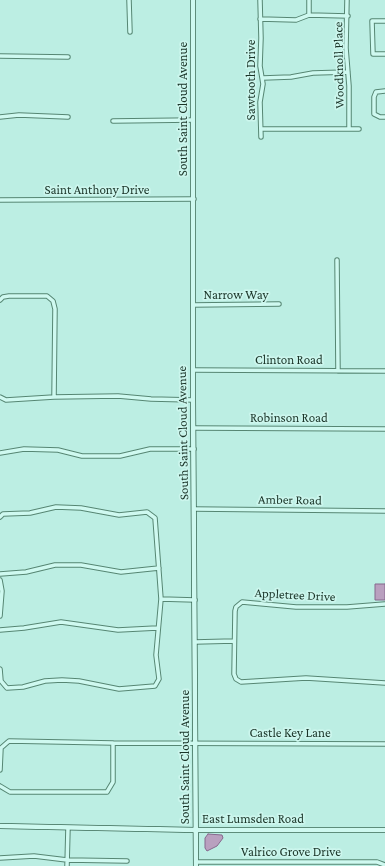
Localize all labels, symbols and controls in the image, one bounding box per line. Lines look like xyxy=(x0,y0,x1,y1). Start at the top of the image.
street label: Woodknoll Place xyxy=(330,21,348,109)
street label: Sawtooth Drive xyxy=(243,40,259,120)
street label: South Saint Cloud Avenue xyxy=(175,42,191,176)
street label: Saint Anthony Drive xyxy=(45,182,149,198)
street label: Narrow Way xyxy=(203,287,269,303)
street label: Clinton Road xyxy=(255,352,323,368)
street label: South Saint Cloud Avenue xyxy=(174,366,192,500)
street label: Robinson Road xyxy=(250,410,328,426)
street label: Amber Road xyxy=(258,492,322,508)
street label: Appletree Drive xyxy=(254,585,336,605)
street label: South Saint Cloud Avenue xyxy=(177,690,193,824)
street label: Castle Key Lane xyxy=(249,725,331,741)
street label: East Lumsden Road xyxy=(202,811,304,827)
street label: Valrico Grove Drive xyxy=(241,844,341,860)

